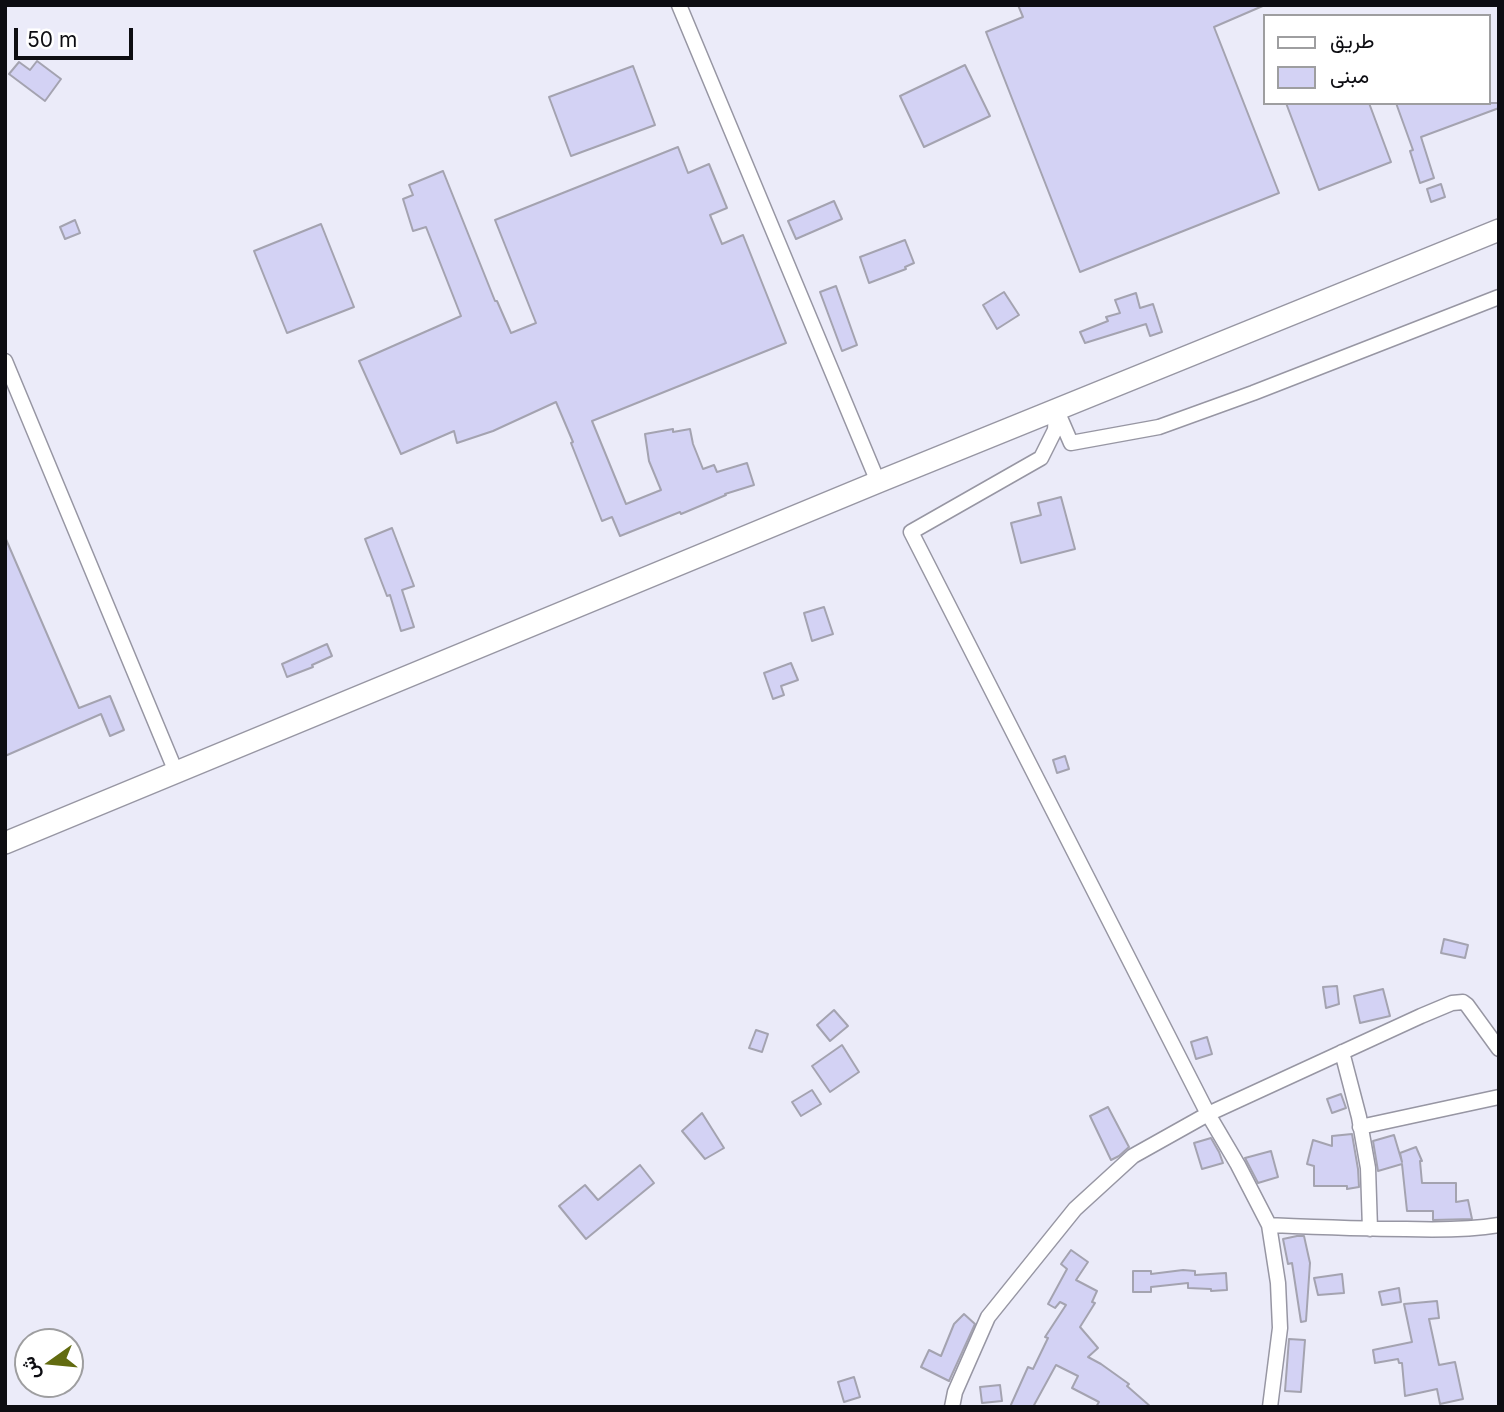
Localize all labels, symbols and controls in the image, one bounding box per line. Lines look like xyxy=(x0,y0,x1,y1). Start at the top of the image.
scale bar xyxy=(18,14,136,58)
legend xyxy=(1262,14,1490,105)
text: 50 m xyxy=(27,27,77,52)
text: طريق xyxy=(1330,28,1375,53)
text: مبنى xyxy=(1330,63,1369,88)
north arrow xyxy=(14,1328,84,1398)
text: ش xyxy=(16,1354,44,1382)

